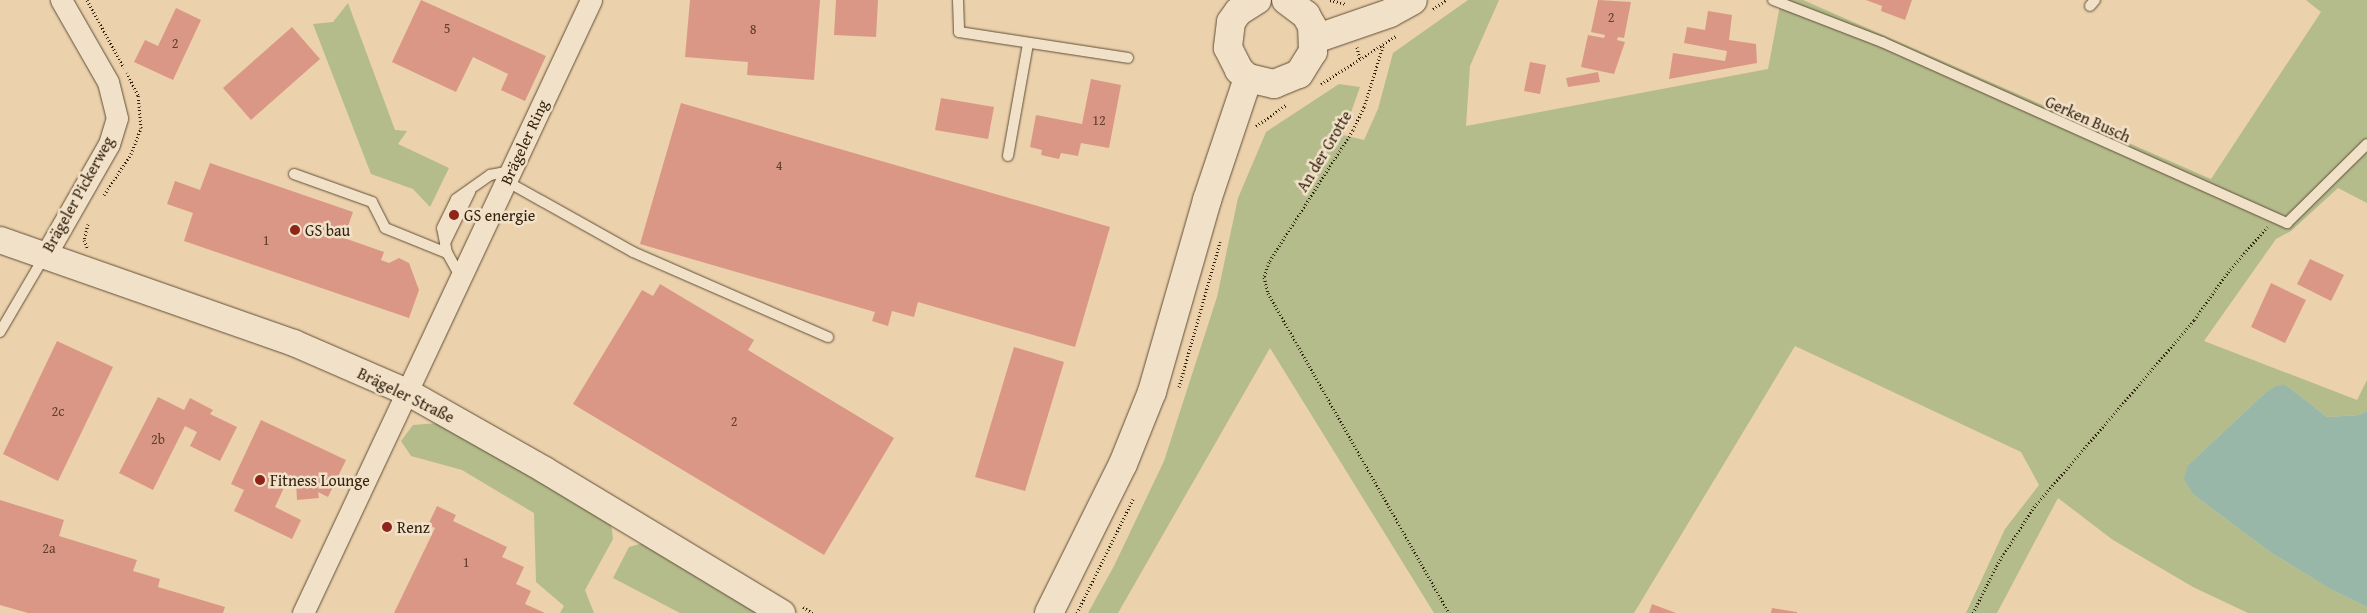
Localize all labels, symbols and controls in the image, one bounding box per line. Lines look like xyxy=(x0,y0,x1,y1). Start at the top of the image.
house number: 2 xyxy=(1608,9,1614,25)
house number: 5 xyxy=(444,20,450,36)
house number: 8 xyxy=(750,21,756,37)
house number: 2 xyxy=(172,35,178,51)
street label: Gerken Busch xyxy=(2042,92,2134,146)
street label: Brägeler Ring xyxy=(496,96,552,188)
street label: An der Grotte xyxy=(1292,107,1356,195)
house number: 12 xyxy=(1092,112,1106,128)
street label: Brägeler Pickerweg xyxy=(38,133,118,255)
house number: 4 xyxy=(776,157,782,173)
place label: GS energie xyxy=(464,205,535,225)
marker: GS energie xyxy=(448,209,460,221)
place label: GS bau xyxy=(305,220,350,240)
marker: GS bau xyxy=(289,224,301,236)
house number: 1 xyxy=(263,232,269,248)
street label: Brägeler Straße xyxy=(355,363,457,427)
house number: 2c xyxy=(52,403,64,419)
house number: 2 xyxy=(731,413,737,429)
house number: 2b xyxy=(151,431,165,447)
place label: Fitness Lounge xyxy=(270,470,370,490)
marker: Fitness Lounge xyxy=(254,474,266,486)
place label: Renz xyxy=(397,517,430,537)
marker: Renz xyxy=(381,521,393,533)
house number: 2a xyxy=(42,540,56,556)
house number: 1 xyxy=(463,554,469,570)

